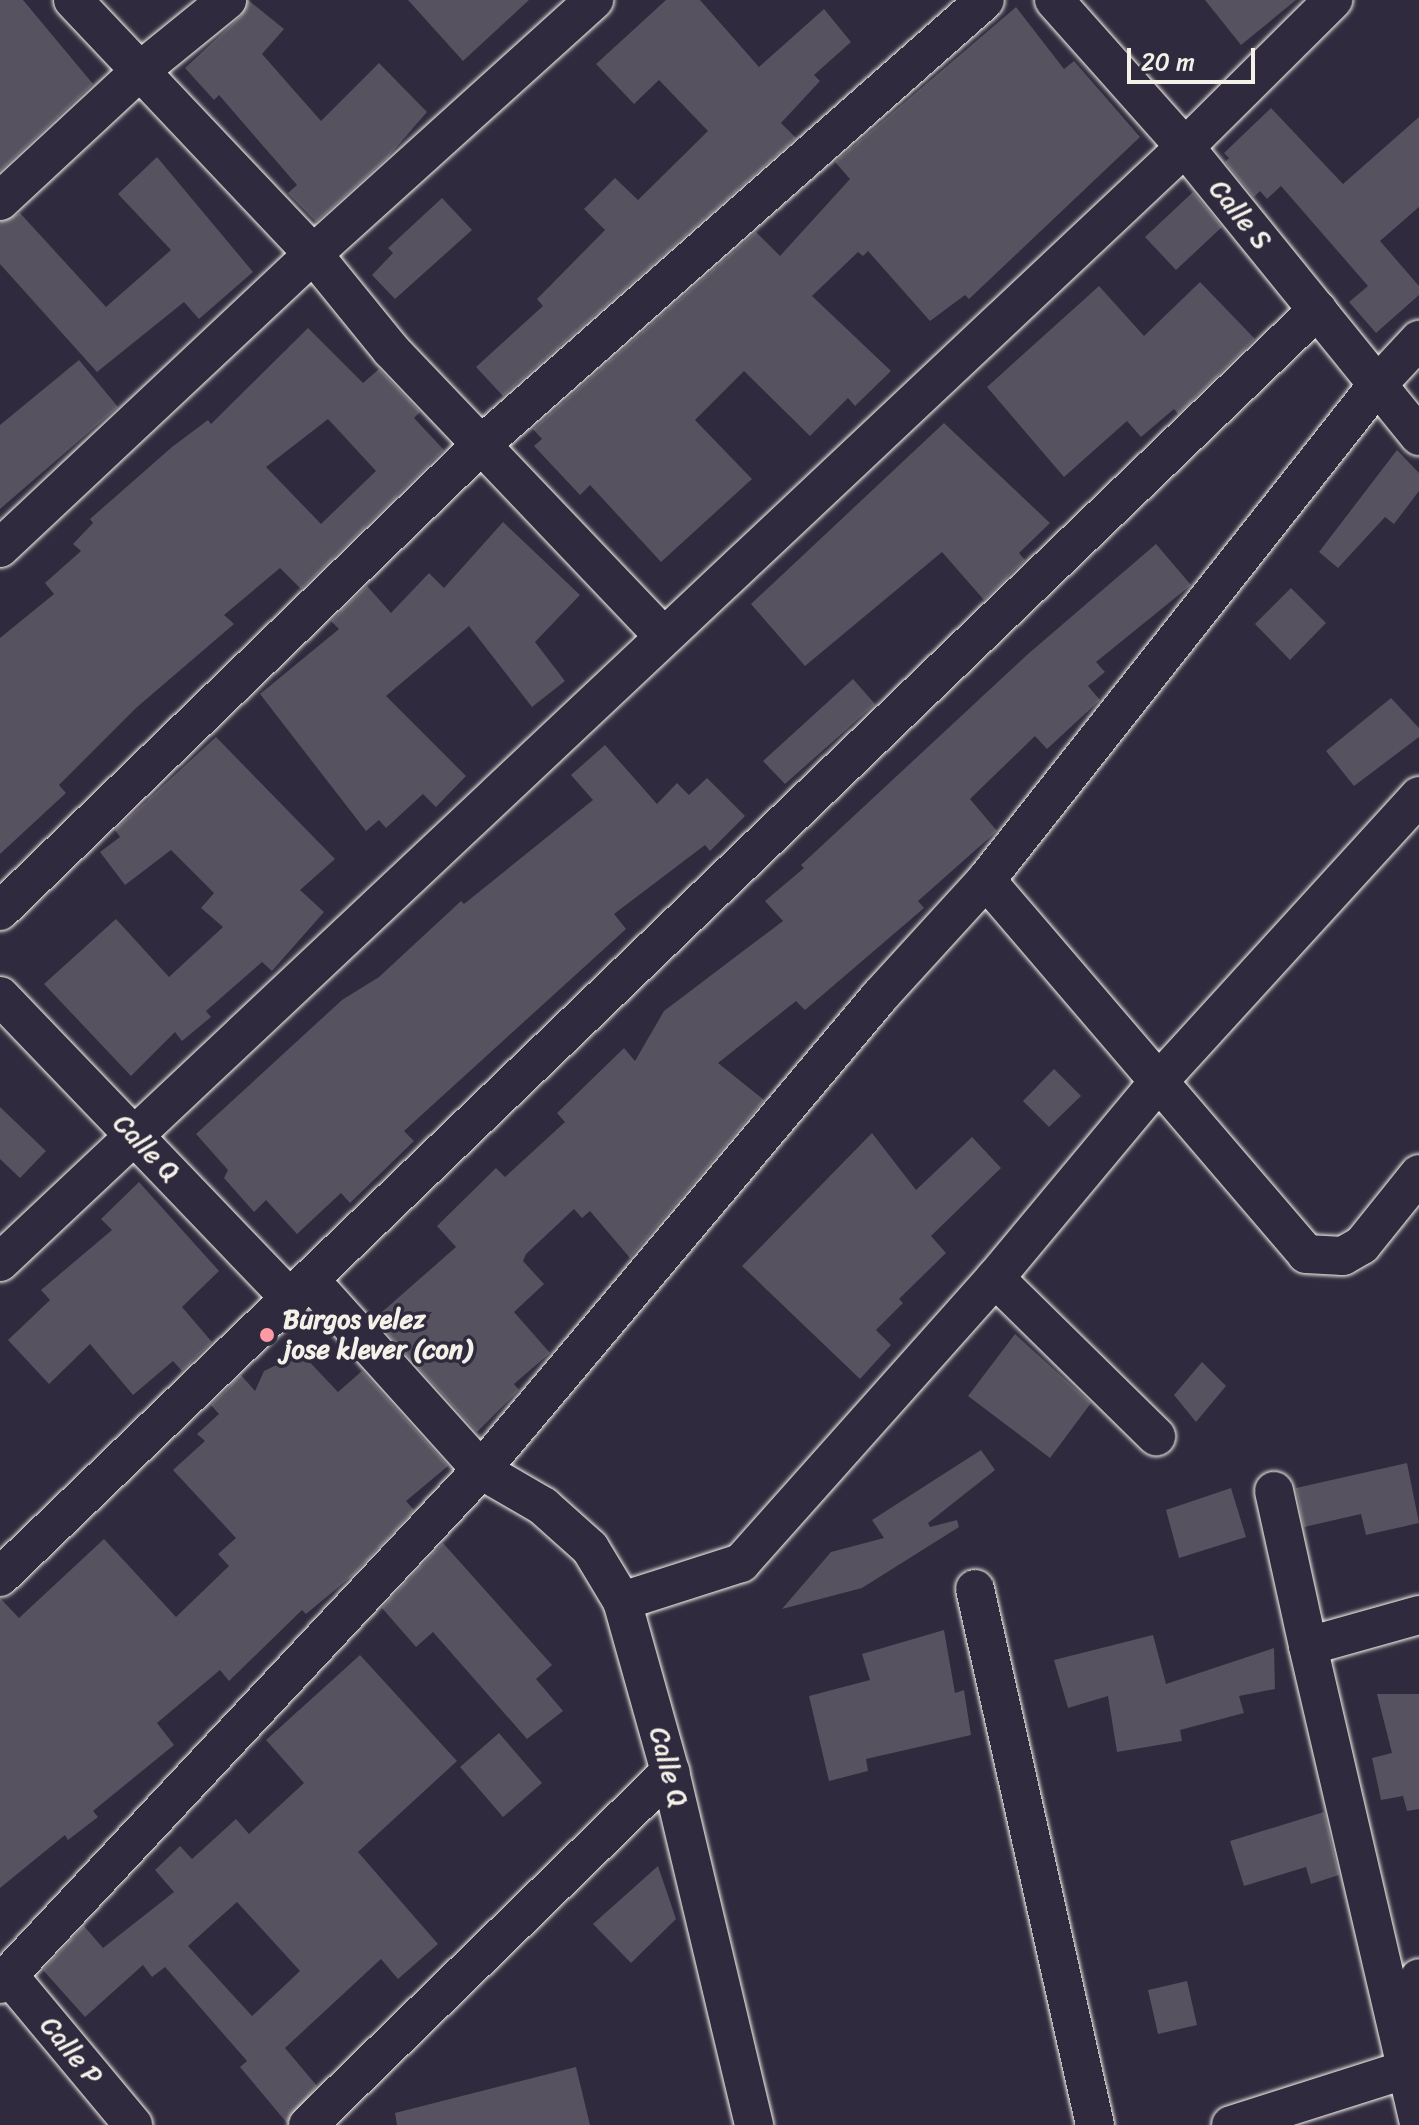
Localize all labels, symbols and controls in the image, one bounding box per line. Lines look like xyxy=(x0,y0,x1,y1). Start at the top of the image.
scale bar xyxy=(1131,32,1259,82)
text: 20 m xyxy=(1141,41,1195,83)
street label: Calle S xyxy=(1203,174,1277,256)
street label: Calle Q xyxy=(107,1108,185,1188)
place label: Burgos velez jose klever (con) xyxy=(283,1304,473,1366)
marker: Burgos velez jose klever (con) xyxy=(258,1326,276,1344)
street label: Calle Q xyxy=(642,1724,694,1810)
street label: Calle P xyxy=(33,2010,109,2092)

